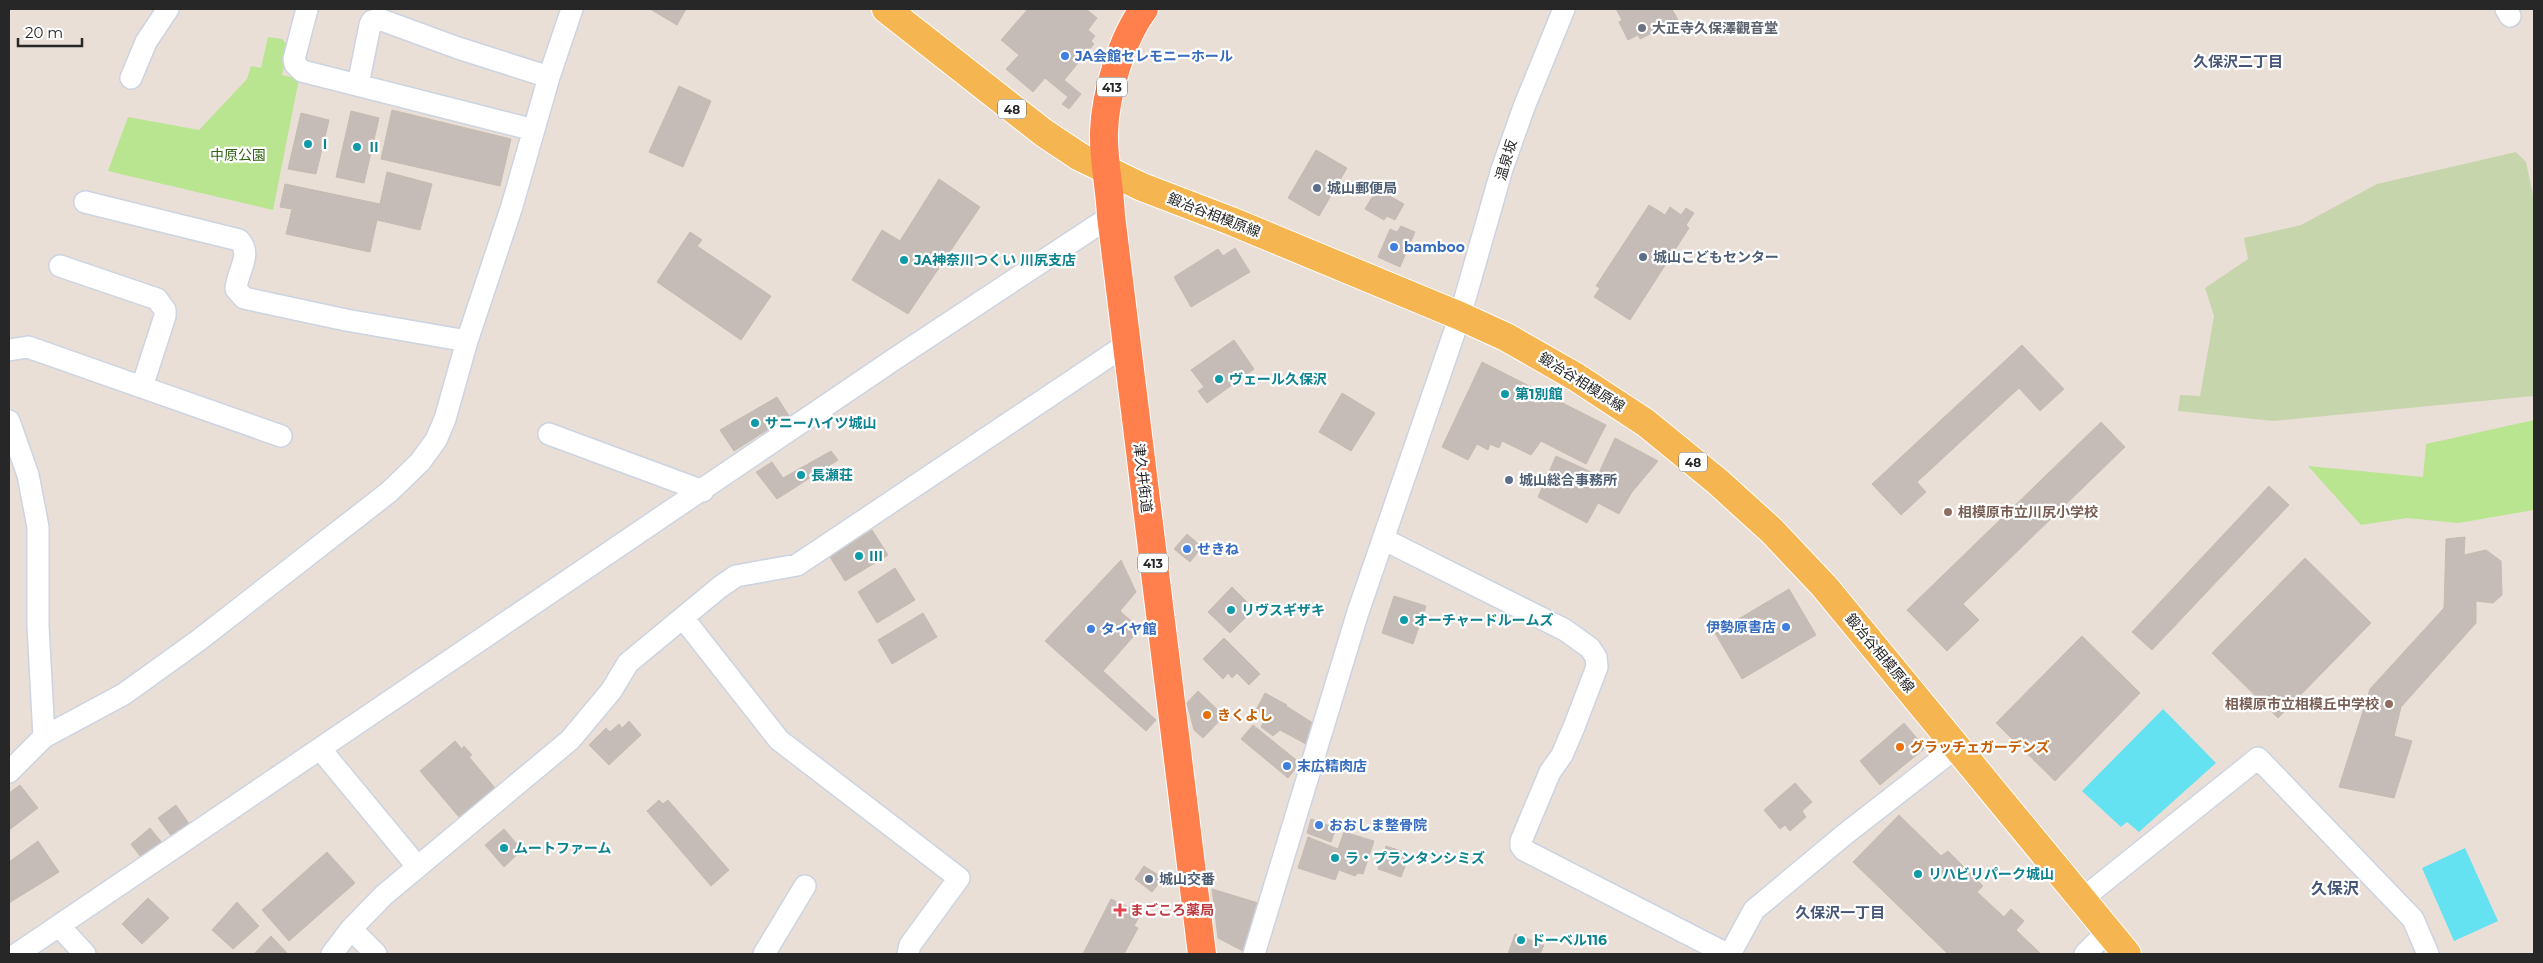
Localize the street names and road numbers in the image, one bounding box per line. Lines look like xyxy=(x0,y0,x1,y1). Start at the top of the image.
road number: 413 xyxy=(1097,77,1127,96)
road number: 48 xyxy=(998,100,1026,118)
street label: 温泉坂 xyxy=(1491,137,1521,183)
street label: 鍛冶谷相模原線 xyxy=(1165,189,1263,241)
street label: 鍛冶谷相模原線 xyxy=(1536,348,1628,416)
street label: 津久井街道 xyxy=(1130,442,1156,514)
road number: 48 xyxy=(1679,452,1707,472)
road number: 413 xyxy=(1138,554,1168,572)
street label: 鍛冶谷相模原線 xyxy=(1842,610,1918,696)

